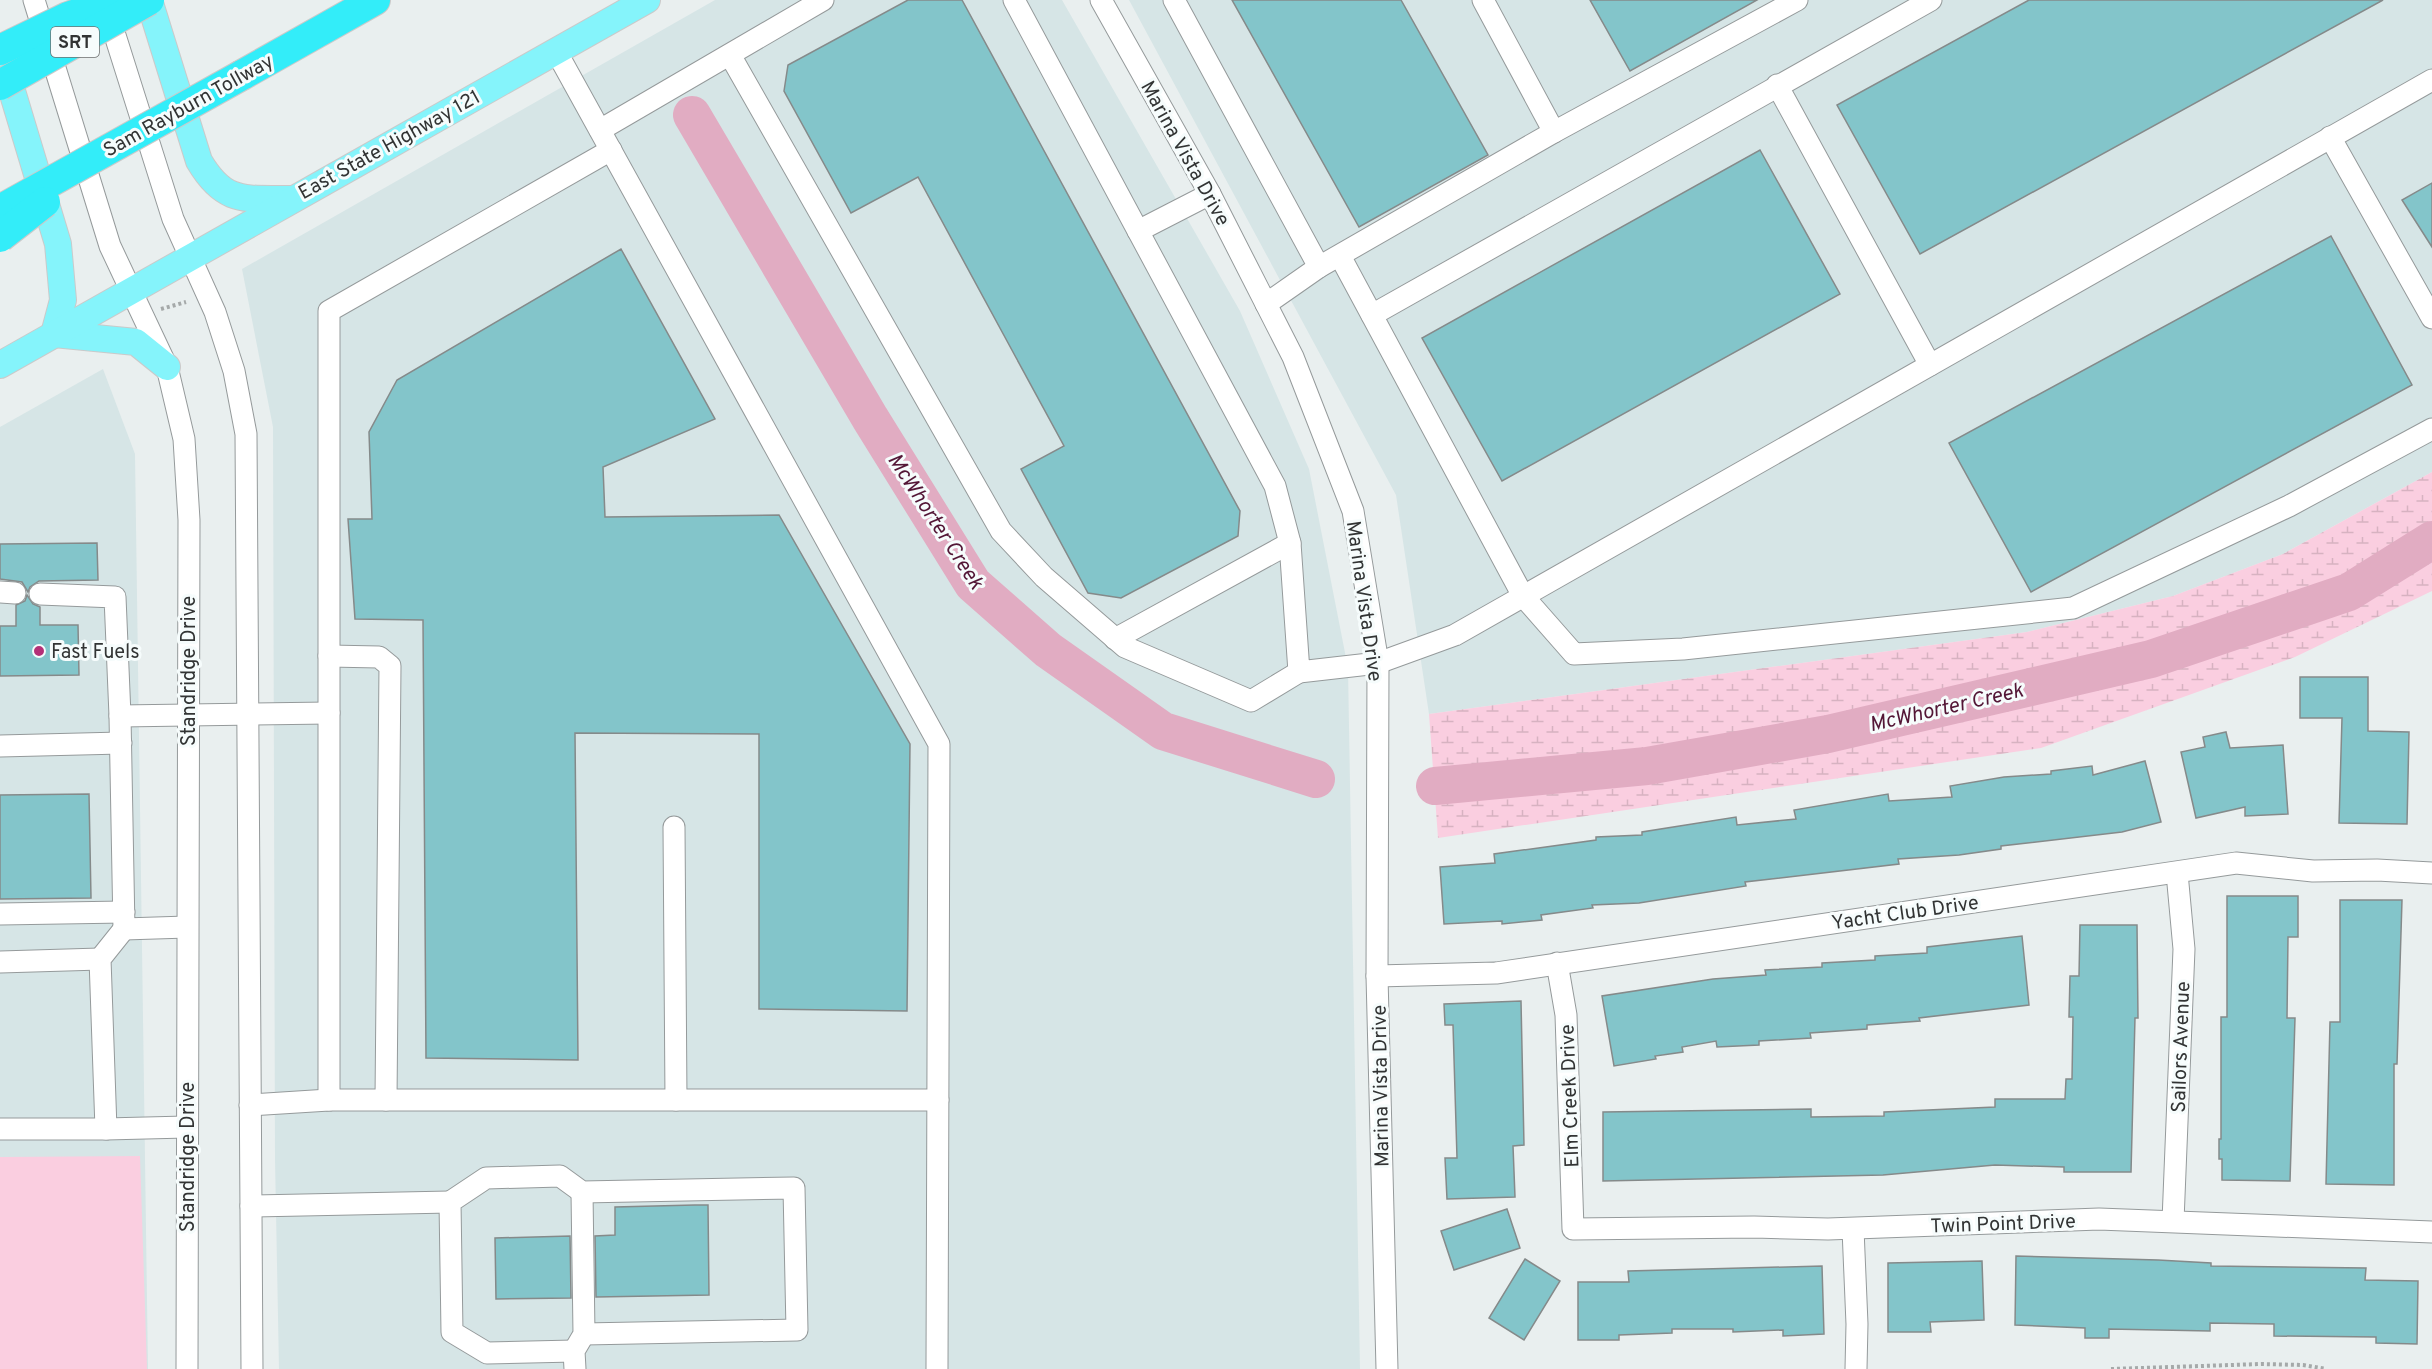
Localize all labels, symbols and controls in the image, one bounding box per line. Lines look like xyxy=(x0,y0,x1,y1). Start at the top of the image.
road number: SRT xyxy=(51,27,99,57)
street label: Sam Rayburn Tollway xyxy=(99,49,279,164)
street label: Marina Vista Drive xyxy=(1134,77,1235,231)
street label: East State Highway 121 xyxy=(294,85,486,207)
water label: McWhorter Creek xyxy=(881,449,989,595)
street label: Marina Vista Drive xyxy=(1339,519,1387,683)
street label: Standridge Drive xyxy=(177,596,203,746)
place label: Fast Fuels xyxy=(51,640,140,666)
marker: Fast Fuels xyxy=(32,644,46,658)
water label: McWhorter Creek xyxy=(1867,678,2026,739)
street label: Yacht Club Drive xyxy=(1830,891,1980,937)
street label: Sailors Avenue xyxy=(2167,981,2197,1113)
street label: Marina Vista Drive xyxy=(1368,1005,1396,1167)
street label: Elm Creek Drive xyxy=(1555,1024,1586,1168)
street label: Standridge Drive xyxy=(176,1082,202,1232)
street label: Twin Point Drive xyxy=(1930,1209,2076,1241)

